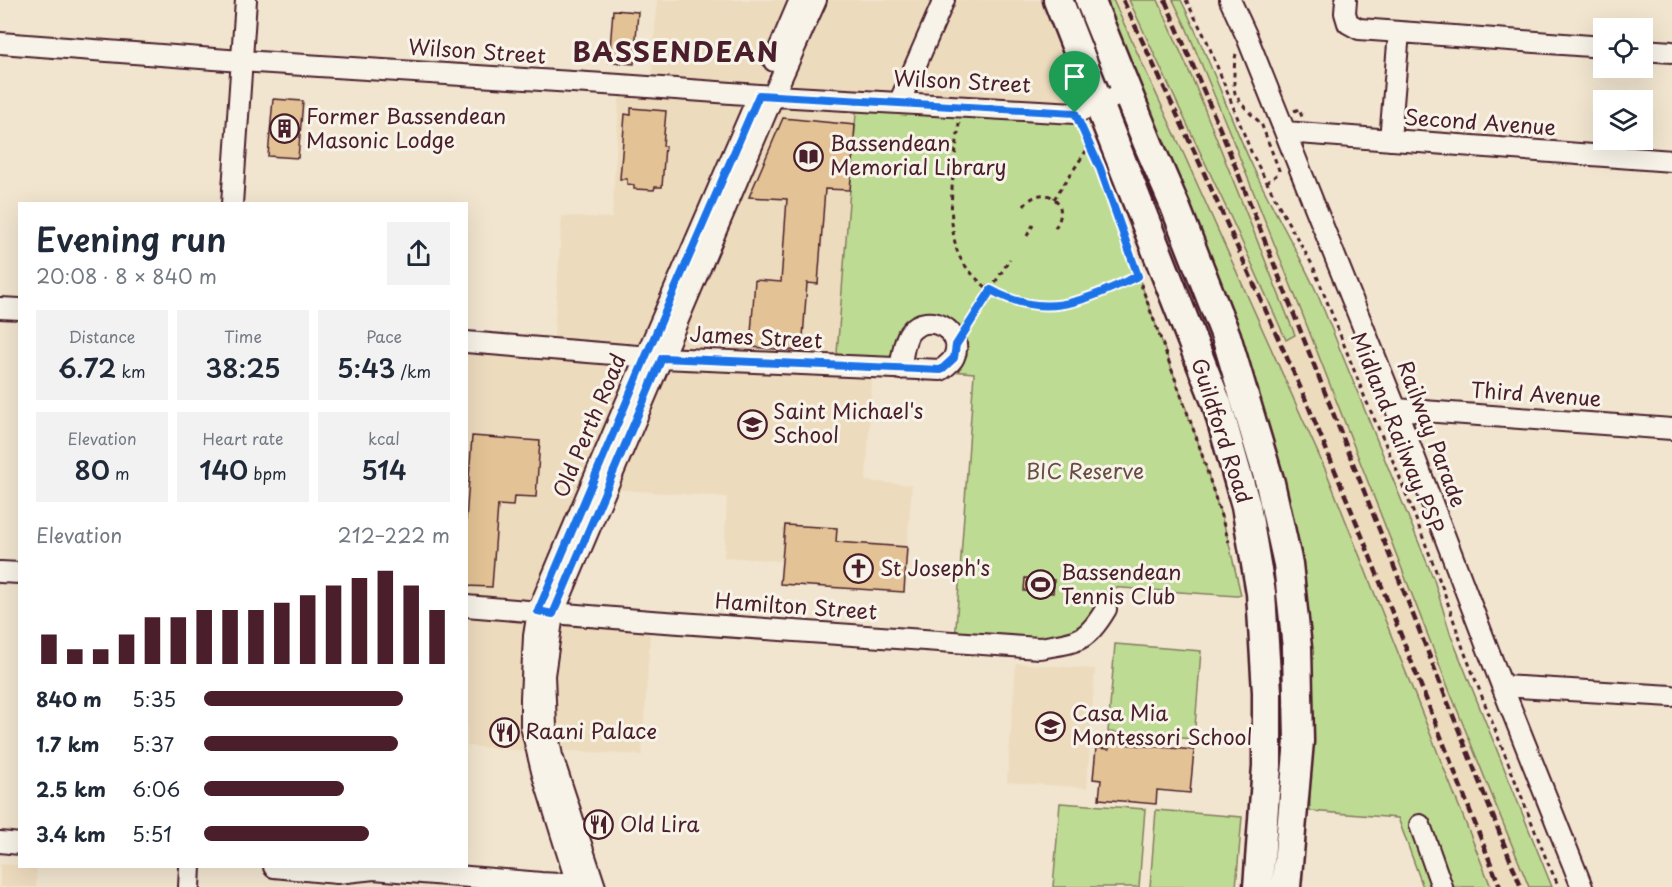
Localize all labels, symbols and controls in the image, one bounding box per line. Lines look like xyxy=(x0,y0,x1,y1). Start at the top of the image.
map controls xyxy=(1593,18,1653,150)
button: locate xyxy=(1593,18,1653,78)
street label: Wilson Street xyxy=(407,29,547,71)
district label: BASSENDEAN xyxy=(572,30,780,71)
pin xyxy=(1049,51,1100,113)
street label: Wilson Street xyxy=(893,60,1032,100)
icon: arrive xyxy=(1058,60,1091,93)
button: layers xyxy=(1593,90,1653,150)
place label: Former Bassendean Masonic Lodge xyxy=(306,99,506,155)
street label: Second Avenue xyxy=(1403,100,1557,142)
building icon: Former Bassendean Masonic Lodge xyxy=(269,113,301,145)
place label: Bassendean Memorial Library xyxy=(830,126,1007,182)
library icon: Bassendean Memorial Library xyxy=(793,140,825,172)
text: Evening run xyxy=(36,213,227,263)
button: share xyxy=(387,222,450,285)
text: 20:08 · 8 × 840 m xyxy=(36,261,217,291)
street label: James Street xyxy=(689,317,823,355)
text: Distance xyxy=(68,324,136,348)
text: Time xyxy=(224,324,262,348)
text: Pace xyxy=(366,324,402,348)
street label: Midland Railway PSP xyxy=(1344,327,1454,538)
text: 6.72 xyxy=(58,348,116,387)
text: 38:25 xyxy=(205,348,281,387)
text: 5:43 xyxy=(337,348,395,387)
street label: Old Perth Road xyxy=(543,348,633,502)
street label: Guildford Road xyxy=(1184,354,1261,507)
street label: Railway Parade xyxy=(1390,355,1476,511)
text: km xyxy=(116,359,146,383)
text: /km xyxy=(395,359,431,383)
street label: Third Avenue xyxy=(1470,372,1602,414)
place label: Saint Michael's School xyxy=(773,394,923,450)
school or university icon: Saint Michael's School xyxy=(736,408,768,440)
text: Elevation xyxy=(67,426,137,450)
text: Heart rate xyxy=(203,426,283,450)
text: kcal xyxy=(368,426,400,450)
text: 80 xyxy=(74,450,110,489)
text: 140 xyxy=(199,450,248,489)
text: 514 xyxy=(361,450,407,489)
park label: BIC Reserve xyxy=(1026,454,1144,486)
text: m xyxy=(110,461,130,485)
text: bpm xyxy=(248,461,287,485)
text: Elevation xyxy=(36,520,122,550)
text: 212–222 m xyxy=(338,520,450,550)
place label: St Joseph's xyxy=(880,551,990,583)
church icon: St Joseph's xyxy=(843,553,875,585)
place label: Bassendean Tennis Club xyxy=(1061,555,1181,611)
sports icon: Bassendean Tennis Club xyxy=(1024,569,1056,601)
street label: Hamilton Street xyxy=(714,583,878,627)
text: 840 m xyxy=(36,684,102,714)
text: 5:35 xyxy=(132,684,176,714)
place label: Casa Mia Montessori School xyxy=(1072,696,1253,752)
school or university icon: Casa Mia Montessori School xyxy=(1035,710,1067,742)
place label: Raani Palace xyxy=(525,714,657,746)
restaurant icon: Raani Palace xyxy=(488,716,520,748)
text: 1.7 km xyxy=(36,729,99,759)
text: 5:37 xyxy=(132,729,174,759)
text: 2.5 km xyxy=(36,774,106,804)
text: 6:06 xyxy=(132,774,180,804)
place label: Old Lira xyxy=(620,807,700,839)
restaurant icon: Old Lira xyxy=(583,809,615,841)
text: 3.4 km xyxy=(36,819,106,849)
text: 5:51 xyxy=(132,819,172,849)

